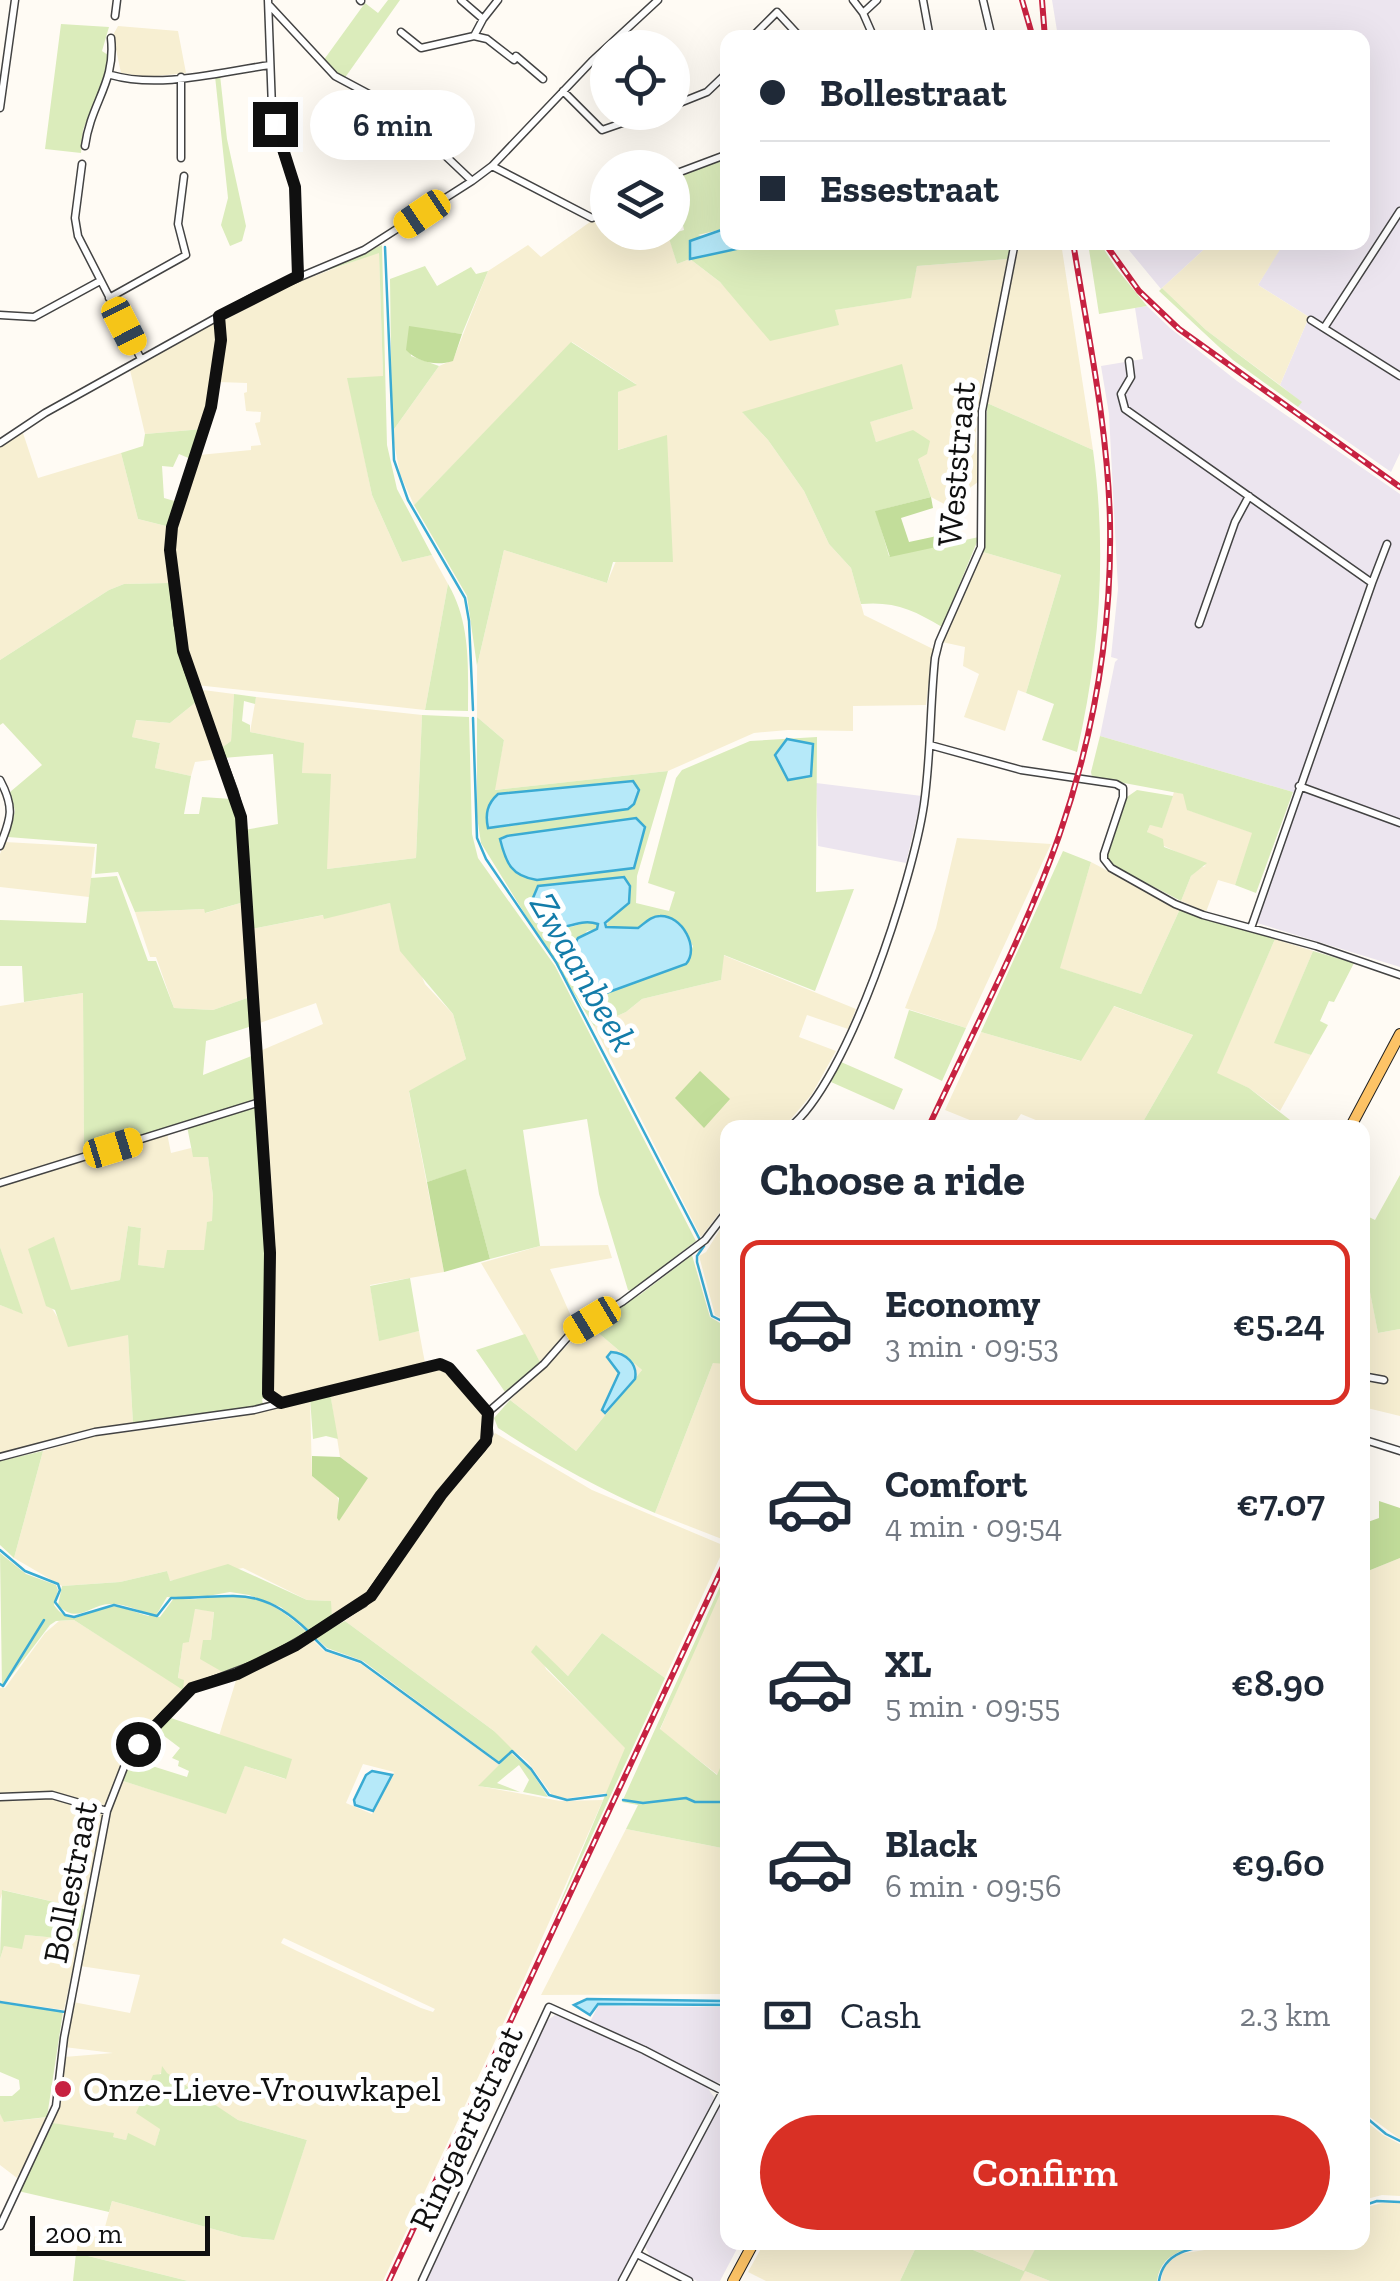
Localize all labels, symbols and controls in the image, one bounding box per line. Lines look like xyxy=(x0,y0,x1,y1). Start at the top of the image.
map controls xyxy=(590,30,690,250)
button: locate xyxy=(590,30,690,130)
text: Bollestraat xyxy=(820,70,1006,116)
callout: 6 min xyxy=(310,89,475,159)
route end xyxy=(253,102,298,147)
text: 6 min xyxy=(353,106,432,144)
button: layers xyxy=(590,150,690,250)
text: Essestraat xyxy=(820,166,999,212)
car xyxy=(389,185,455,243)
car xyxy=(97,292,151,360)
street label: Weststraat xyxy=(928,380,984,548)
water label: Zwaanbeek xyxy=(520,885,648,1059)
car xyxy=(80,1125,146,1171)
text: Choose a ride xyxy=(760,1153,1025,1207)
icon: car xyxy=(765,1278,855,1368)
text: Economy xyxy=(885,1281,1040,1327)
car xyxy=(559,1292,625,1348)
text: €5.24 xyxy=(1233,1300,1325,1346)
text: 3 min · 09:53 xyxy=(885,1327,1059,1365)
icon: car xyxy=(765,1458,855,1548)
text: Comfort xyxy=(885,1461,1027,1507)
text: €7.07 xyxy=(1237,1480,1325,1526)
text: 4 min · 09:54 xyxy=(885,1507,1062,1545)
icon: car xyxy=(765,1638,855,1728)
text: XL xyxy=(885,1641,932,1687)
text: €8.90 xyxy=(1231,1660,1325,1706)
text: 5 min · 09:55 xyxy=(885,1687,1060,1725)
route start xyxy=(116,1722,161,1767)
street label: Bollestraat xyxy=(34,1798,106,1966)
icon: car xyxy=(765,1818,855,1908)
text: Black xyxy=(885,1821,978,1867)
text: €9.60 xyxy=(1232,1840,1325,1886)
text: 6 min · 09:56 xyxy=(885,1867,1062,1905)
icon: cash xyxy=(760,1988,815,2043)
text: Cash xyxy=(840,1992,921,2038)
text: 2.3 km xyxy=(1240,1996,1330,2034)
street label: Ringaertstraat xyxy=(400,2019,532,2237)
place label: Onze-Lieve-Vrouwkapel xyxy=(83,2068,441,2110)
marker: Onze-Lieve-Vrouwkapel xyxy=(52,2078,74,2100)
button: Confirm xyxy=(760,2115,1330,2230)
scale bar xyxy=(30,2211,210,2256)
text: 200 m xyxy=(45,2217,122,2250)

